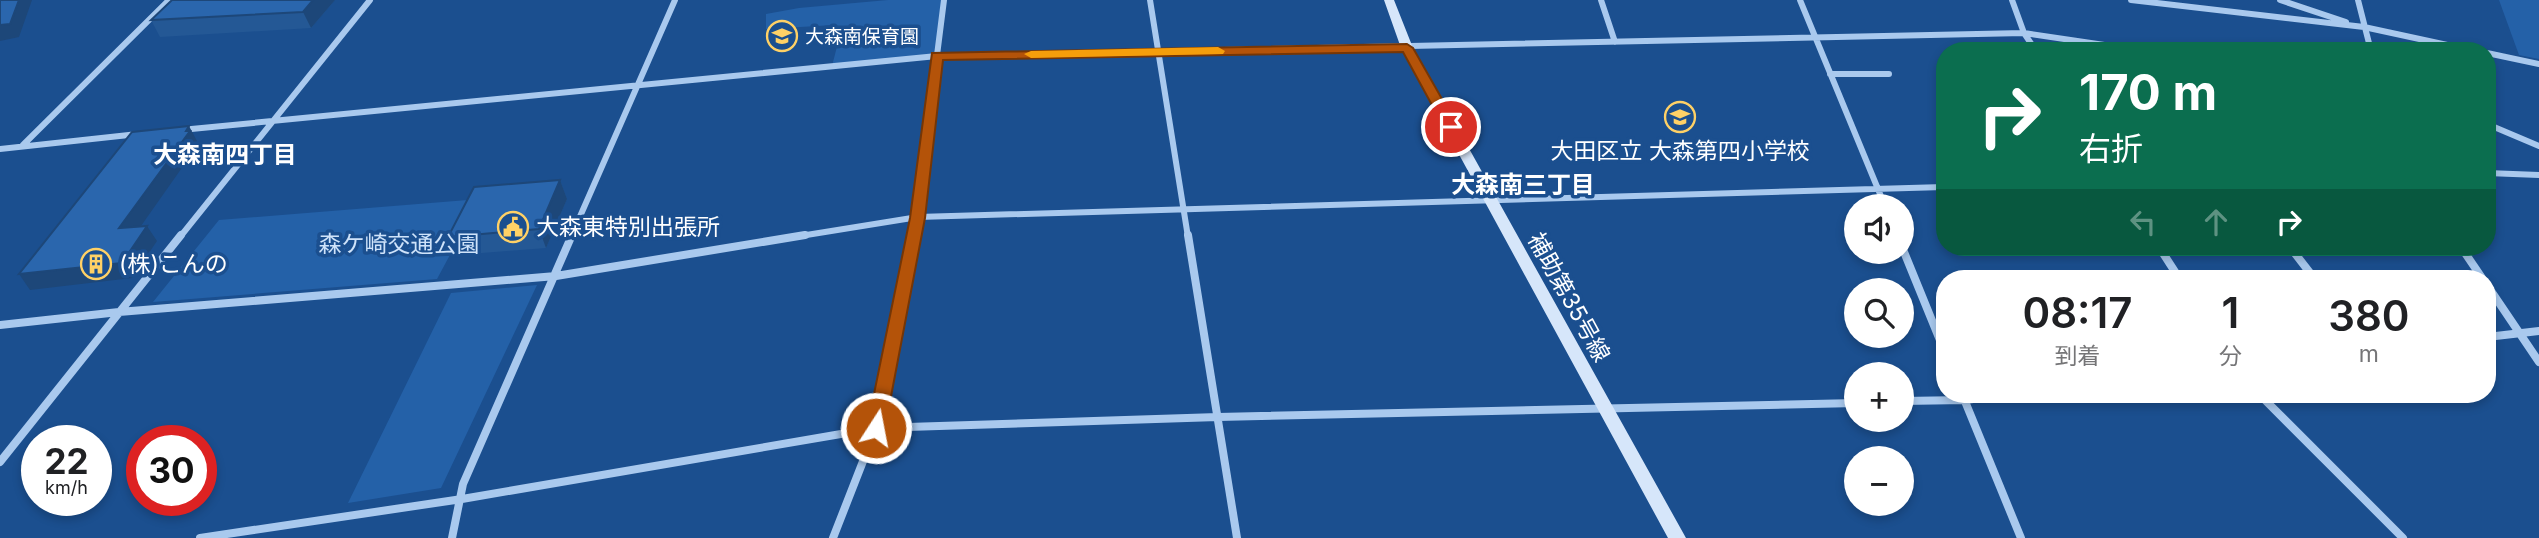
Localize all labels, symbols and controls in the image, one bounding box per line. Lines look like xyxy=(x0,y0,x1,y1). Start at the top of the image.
school or university icon: 大森南保育園 xyxy=(765,19,799,53)
place label: 大森南保育園 xyxy=(805,25,919,48)
text: 170 m xyxy=(2079,63,2217,122)
icon: right xyxy=(1964,70,2055,161)
pin xyxy=(1421,97,1481,157)
school or university icon: 大田区立 大森第四小学校 xyxy=(1663,100,1697,134)
icon: arrive xyxy=(1432,108,1470,146)
text: 右折 xyxy=(2079,129,2143,168)
place label: 大田区立 大森第四小学校 xyxy=(1550,137,1810,165)
district label: 大森南四丁目 xyxy=(153,140,297,169)
district label: 大森南三丁目 xyxy=(1451,170,1595,199)
map controls xyxy=(1844,194,1914,516)
button: sound xyxy=(1844,194,1914,264)
icon: left xyxy=(2124,203,2162,241)
icon: ahead xyxy=(2197,203,2235,241)
icon: right xyxy=(2270,203,2308,241)
public building icon: 大森東特別出張所 xyxy=(496,210,530,244)
place label: 大森東特別出張所 xyxy=(536,213,720,241)
street label: 補助第35号線 xyxy=(1522,228,1616,366)
park label: 森ケ崎交通公園 xyxy=(319,230,480,258)
building icon: (株)こんの xyxy=(79,247,113,281)
place label: (株)こんの xyxy=(119,250,228,278)
button: search xyxy=(1844,278,1914,348)
text: 08:17 xyxy=(2022,287,2132,338)
text: 1 xyxy=(2221,287,2239,338)
text: 380 xyxy=(2328,290,2410,341)
text: m xyxy=(2359,340,2379,368)
text: 到着 xyxy=(2054,342,2100,370)
text: 分 xyxy=(2219,342,2242,370)
button: + xyxy=(1844,362,1914,432)
position arrow xyxy=(839,391,913,465)
speed limit sign: 30 xyxy=(126,425,217,516)
text: 22 xyxy=(44,440,89,482)
button: − xyxy=(1844,446,1914,516)
text: km/h xyxy=(45,477,88,498)

